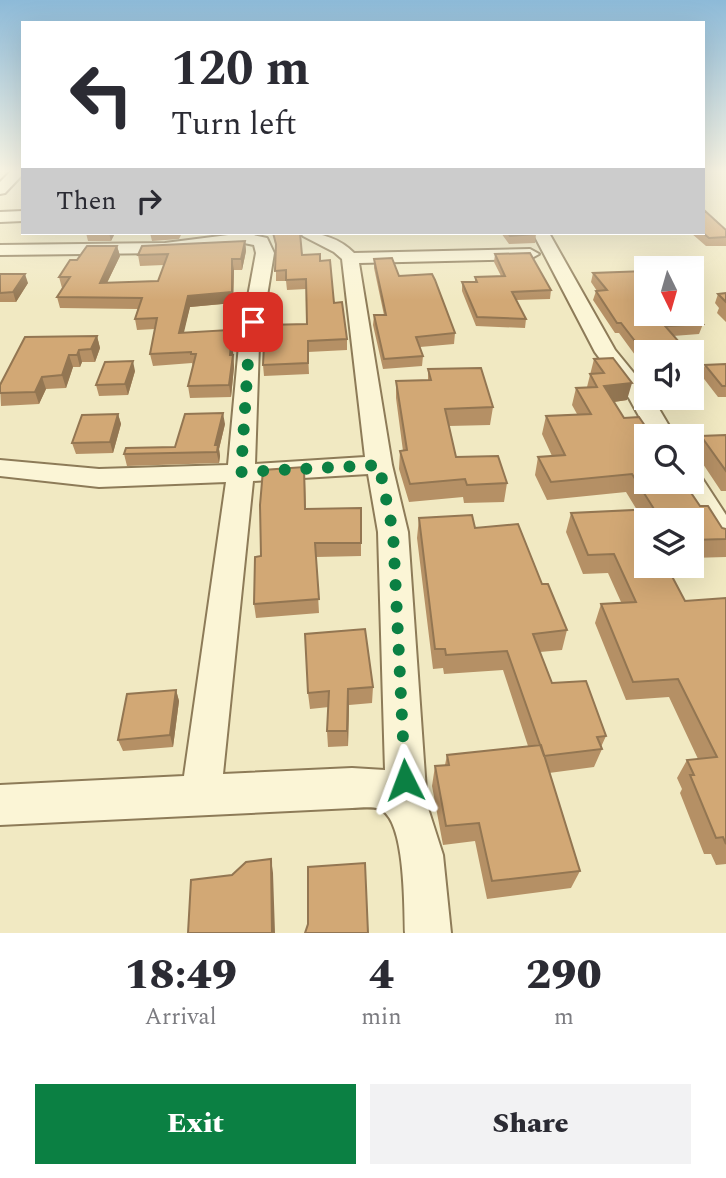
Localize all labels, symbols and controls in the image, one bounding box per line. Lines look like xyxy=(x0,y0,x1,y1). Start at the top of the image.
text: 120 m xyxy=(171,32,310,107)
icon: left xyxy=(56,49,147,140)
text: Turn left xyxy=(171,100,297,149)
text: Then xyxy=(56,181,116,221)
icon: right xyxy=(130,182,168,220)
north arrow xyxy=(634,256,704,326)
map controls xyxy=(634,256,704,578)
pin xyxy=(223,292,283,352)
icon: arrive xyxy=(234,303,272,341)
button: sound xyxy=(634,340,704,410)
button: search xyxy=(634,424,704,494)
button: layers xyxy=(634,508,704,578)
position arrow xyxy=(368,743,442,817)
text: 18:49 xyxy=(124,944,237,1007)
text: 4 xyxy=(369,944,394,1007)
text: 290 xyxy=(526,944,602,1007)
text: Arrival xyxy=(145,1000,217,1035)
text: min xyxy=(361,1000,402,1035)
text: m xyxy=(554,1000,574,1035)
button: Exit xyxy=(35,1084,356,1164)
button: Share xyxy=(370,1084,691,1164)

